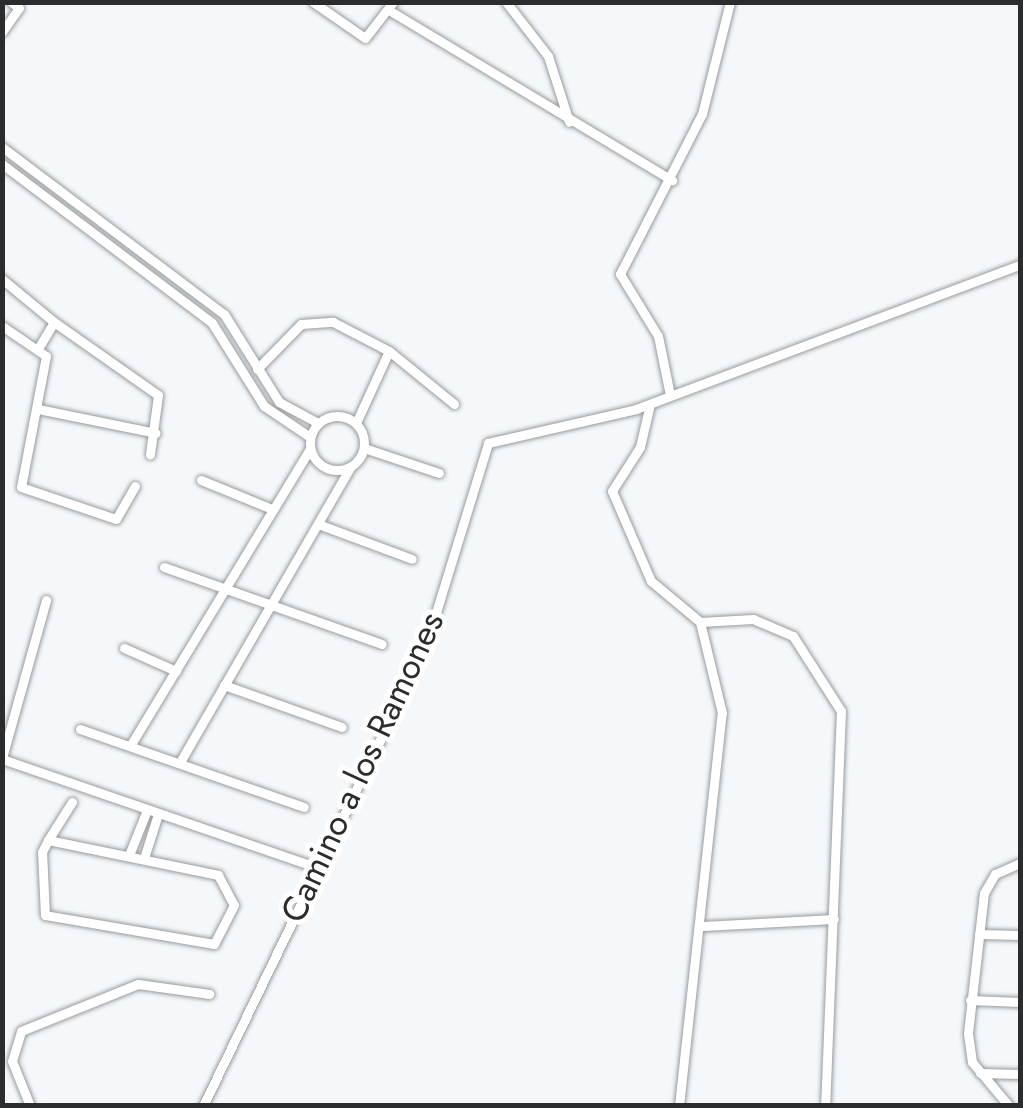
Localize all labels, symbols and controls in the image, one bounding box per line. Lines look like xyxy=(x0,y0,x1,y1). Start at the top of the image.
street label: Camino a los Ramones xyxy=(272,605,452,929)

